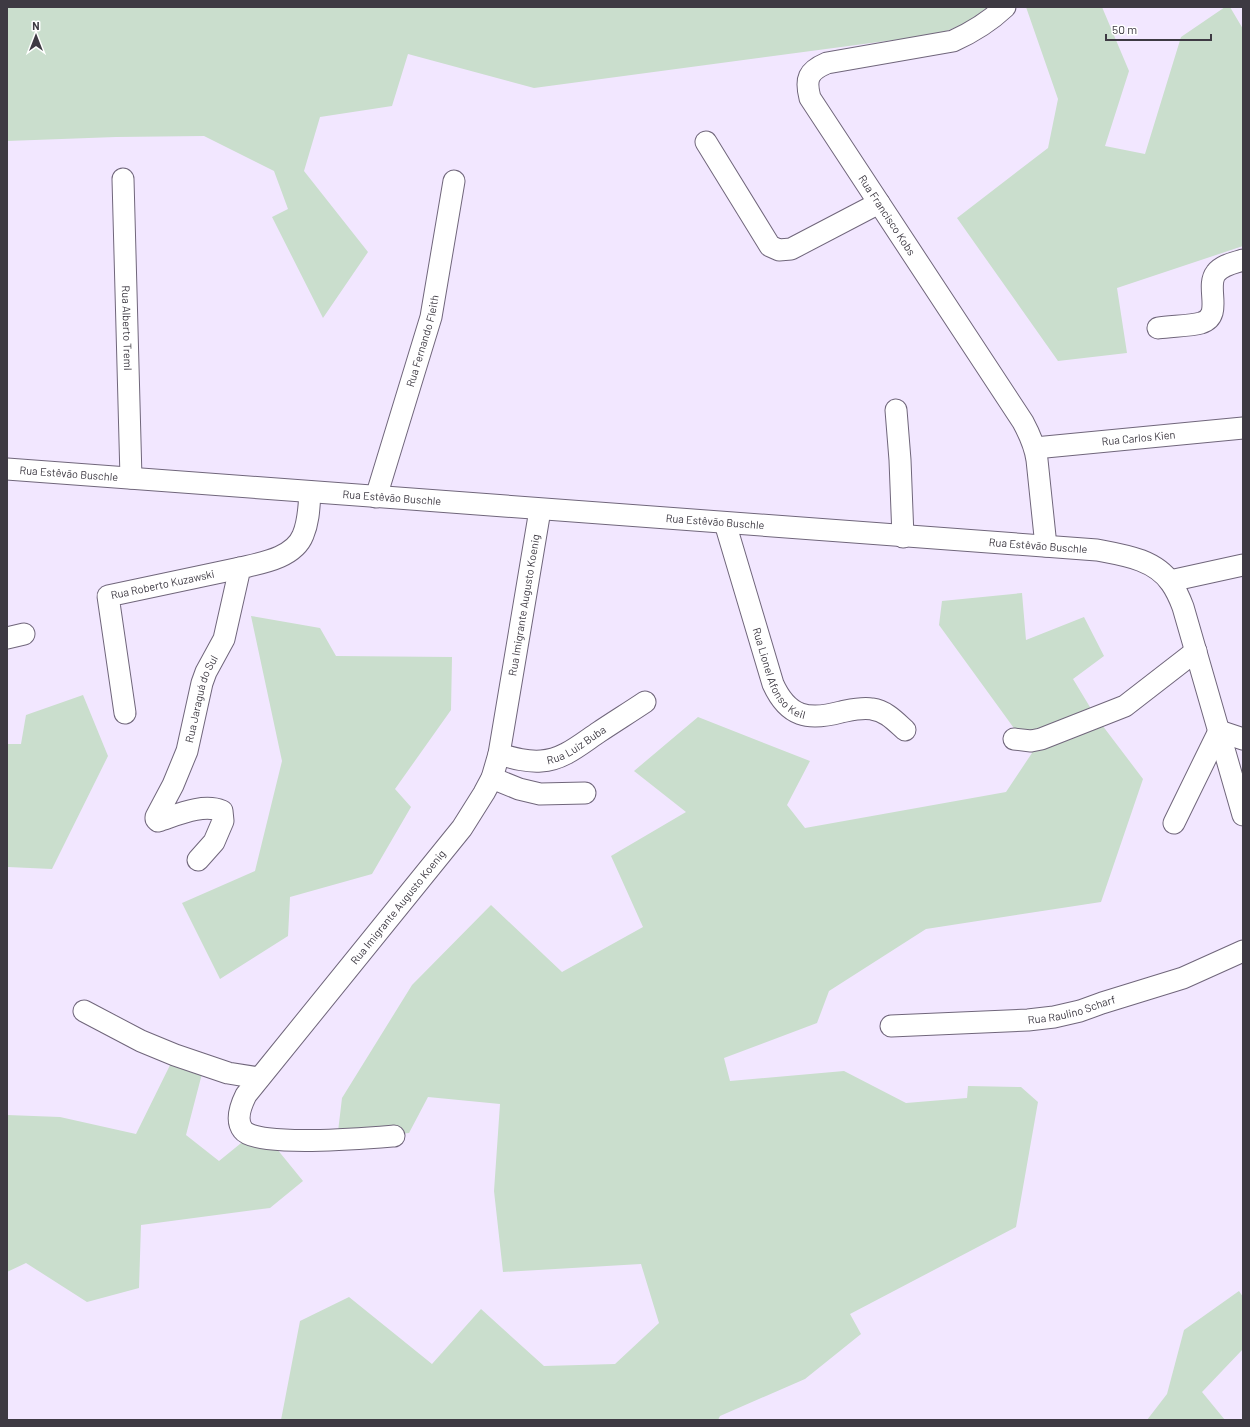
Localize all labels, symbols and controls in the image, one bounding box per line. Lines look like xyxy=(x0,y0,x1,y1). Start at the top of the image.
north arrow xyxy=(16,16,56,56)
scale bar xyxy=(1106,16,1211,42)
text: N xyxy=(32,19,40,32)
text: 50 m xyxy=(1112,22,1137,36)
street label: Rua Francisco Kobs xyxy=(856,172,919,258)
street label: Rua Alberto Treml xyxy=(120,285,135,371)
street label: Rua Fernando Fleith xyxy=(403,294,441,388)
street label: Rua Carlos Kien xyxy=(1101,428,1176,448)
street label: Rua Estêvão Buschle xyxy=(19,463,119,483)
street label: Rua Estêvão Buschle xyxy=(342,487,442,507)
street label: Rua Estêvão Buschle xyxy=(665,511,765,531)
street label: Rua Imigrante Augusto Koenig xyxy=(505,533,542,677)
street label: Rua Estêvão Buschle xyxy=(988,535,1088,555)
street label: Rua Roberto Kuzawski xyxy=(109,567,216,601)
street label: Rua Lionel Afonso Keil xyxy=(751,626,807,721)
street label: Rua Jaraguá do Sul xyxy=(182,653,220,744)
street label: Rua Luiz Buba xyxy=(545,722,608,766)
street label: Rua Imigrante Augusto Koenig xyxy=(348,847,448,967)
street label: Rua Raulino Scharf xyxy=(1027,992,1117,1026)

